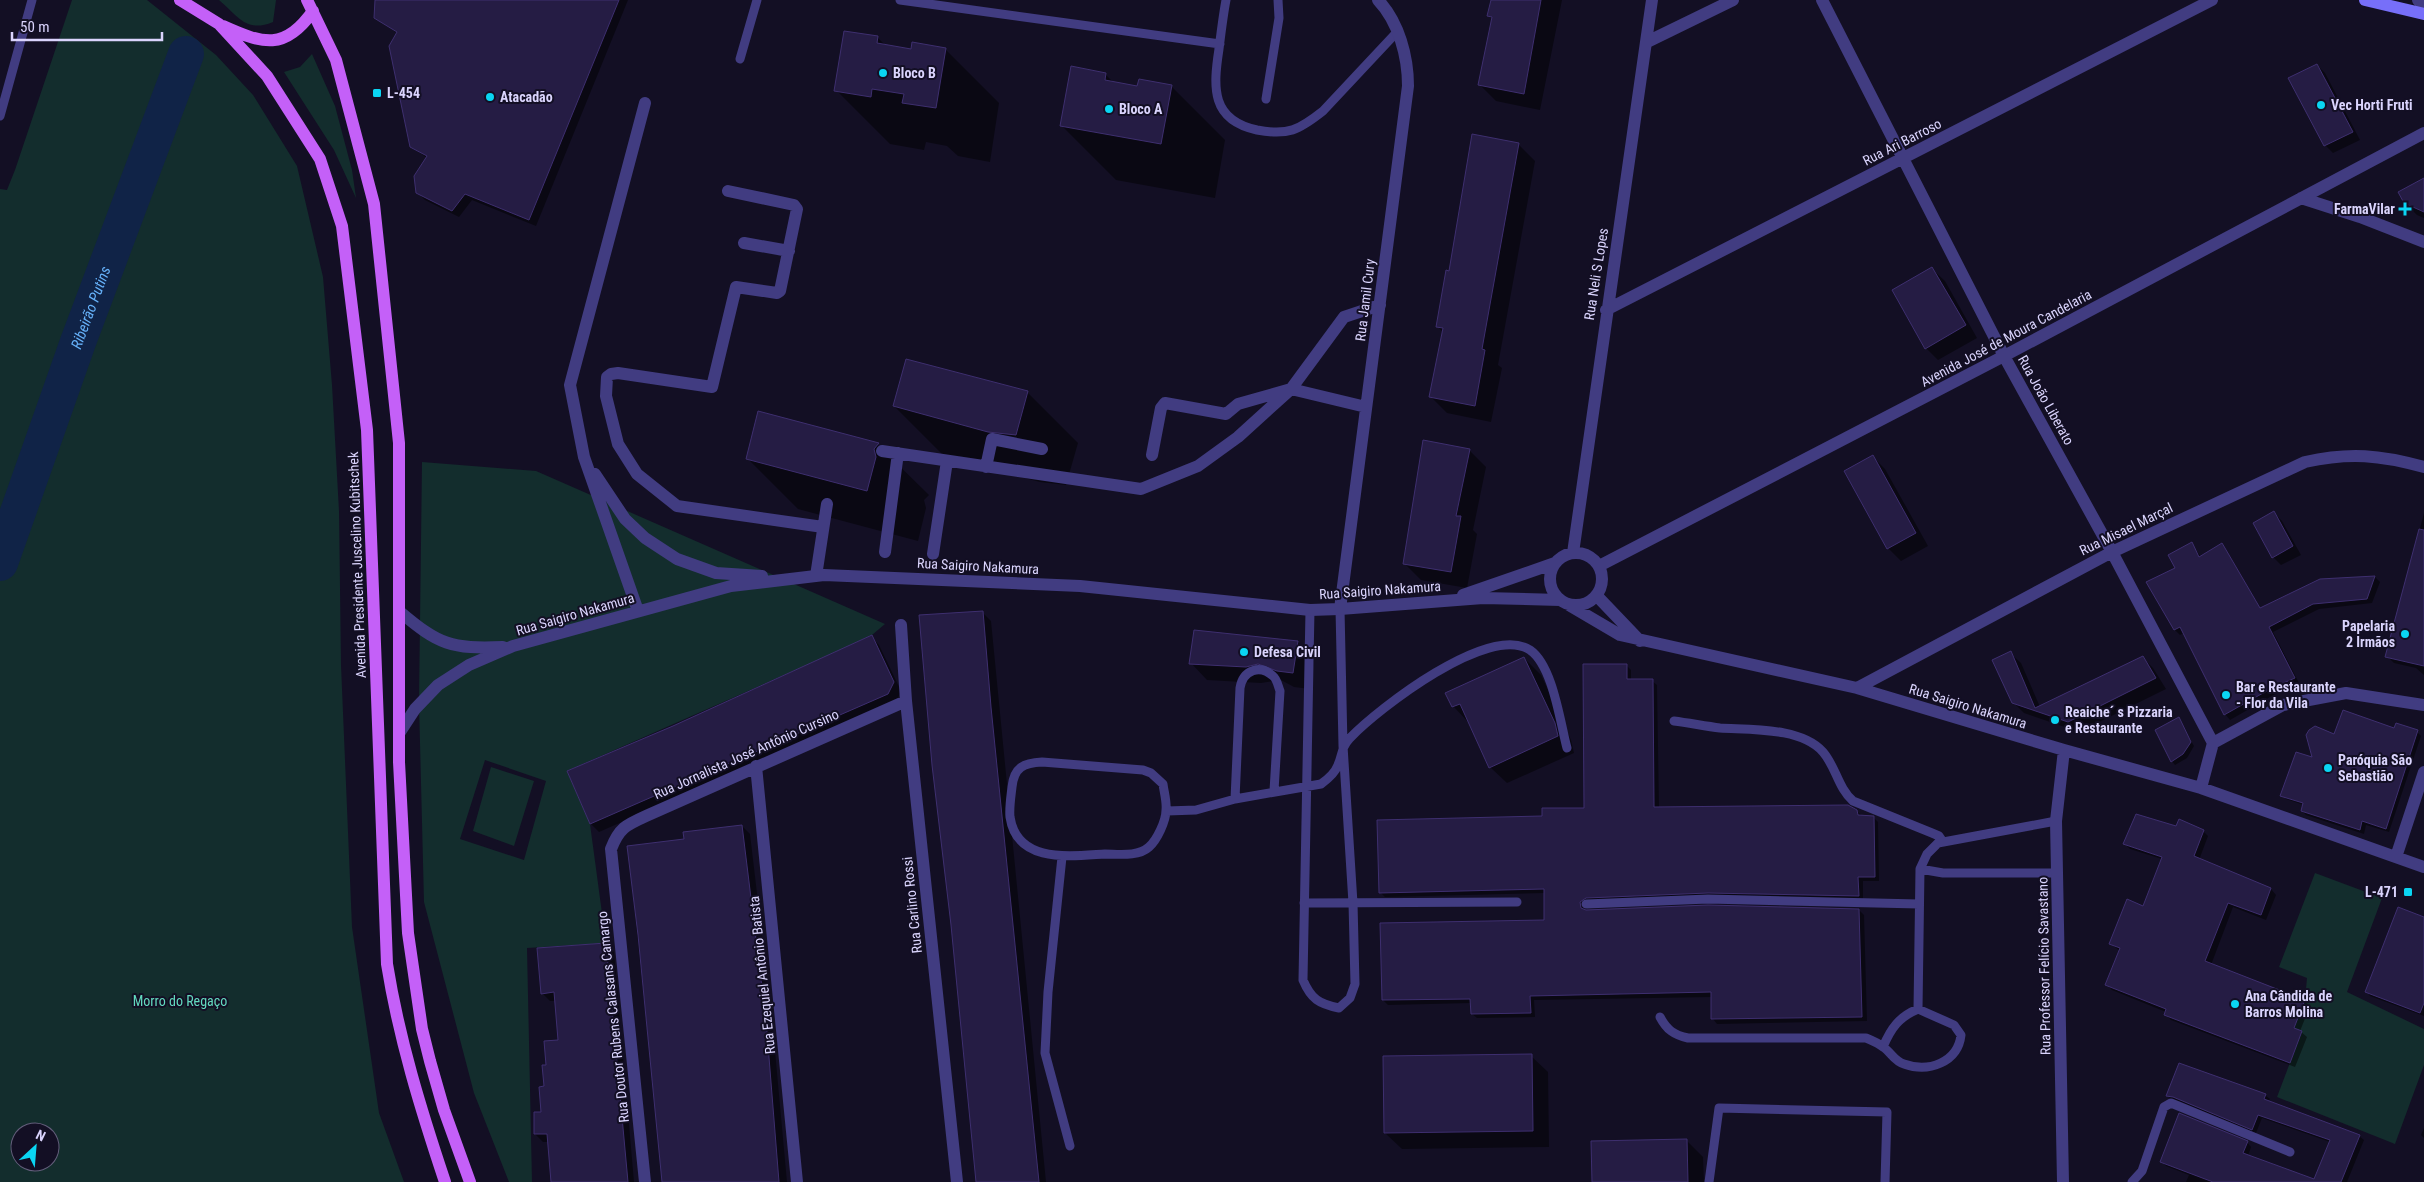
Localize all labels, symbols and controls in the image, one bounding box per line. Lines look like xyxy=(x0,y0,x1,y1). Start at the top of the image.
scale bar xyxy=(12,10,162,42)
text: 50 m xyxy=(20,18,50,36)
place label: Bloco B xyxy=(893,65,936,81)
marker: Bloco B xyxy=(877,67,889,79)
place label: L-454 xyxy=(387,85,420,101)
marker: L-454 xyxy=(371,87,383,99)
place label: Atacadão xyxy=(500,89,553,105)
marker: Atacadão xyxy=(484,91,496,103)
place label: Vec Horti Fruti xyxy=(2331,97,2413,113)
marker: Vec Horti Fruti xyxy=(2315,99,2327,111)
place label: Bloco A xyxy=(1119,101,1163,117)
marker: Bloco A xyxy=(1103,103,1115,115)
street label: Rua Ari Barroso xyxy=(1860,115,1944,169)
place label: FarmaVilar xyxy=(2334,201,2395,217)
marker: FarmaVilar xyxy=(2399,203,2411,215)
street label: Rua Neli S Lopes xyxy=(1581,227,1611,321)
street label: Rua Jamil Cury xyxy=(1352,258,1378,342)
water label: Ribeirão Putins xyxy=(67,264,115,351)
street label: Avenida José de Moura Candelaria xyxy=(1918,286,2094,390)
street label: Rua João Liberato xyxy=(2015,352,2077,448)
street label: Avenida Presidente Juscelino Kubitschek xyxy=(345,451,369,679)
street label: Rua Misael Marçal xyxy=(2077,499,2175,559)
street label: Rua Saigiro Nakamura xyxy=(917,555,1039,577)
street label: Rua Saigiro Nakamura xyxy=(1318,578,1442,602)
street label: Rua Saigiro Nakamura xyxy=(514,589,636,639)
place label: Papelaria 2 Irmãos xyxy=(2342,618,2395,650)
marker: Papelaria 2 Irmãos xyxy=(2399,628,2411,640)
place label: Defesa Civil xyxy=(1254,644,1321,660)
marker: Defesa Civil xyxy=(1238,646,1250,658)
place label: Bar e Restaurante - Flor da Vila xyxy=(2236,679,2336,711)
street label: Rua Saigiro Nakamura xyxy=(1907,680,2029,732)
marker: Bar e Restaurante - Flor da Vila xyxy=(2220,689,2232,701)
place label: Reaiche´ s Pizzaria e Restaurante xyxy=(2065,704,2173,736)
street label: Rua Jornalista José Antônio Cursino xyxy=(651,706,841,802)
marker: Reaiche´ s Pizzaria e Restaurante xyxy=(2049,714,2061,726)
place label: Paróquia São Sebastião xyxy=(2338,752,2412,784)
marker: Paróquia São Sebastião xyxy=(2322,762,2334,774)
street label: Rua Carlino Rossi xyxy=(899,856,925,954)
street label: Rua Professor Felício Savastano xyxy=(2034,877,2054,1055)
place label: L-471 xyxy=(2365,884,2398,900)
marker: L-471 xyxy=(2402,886,2414,898)
street label: Rua Ezequiel Antônio Batista xyxy=(746,895,778,1055)
street label: Rua Doutor Rubens Calasans Camargo xyxy=(594,911,632,1123)
place label: Ana Cândida de Barros Molina xyxy=(2245,988,2332,1020)
park label: Morro do Regaço xyxy=(133,993,227,1009)
marker: Ana Cândida de Barros Molina xyxy=(2229,998,2241,1010)
north arrow xyxy=(10,1122,60,1172)
text: N xyxy=(33,1126,48,1144)

